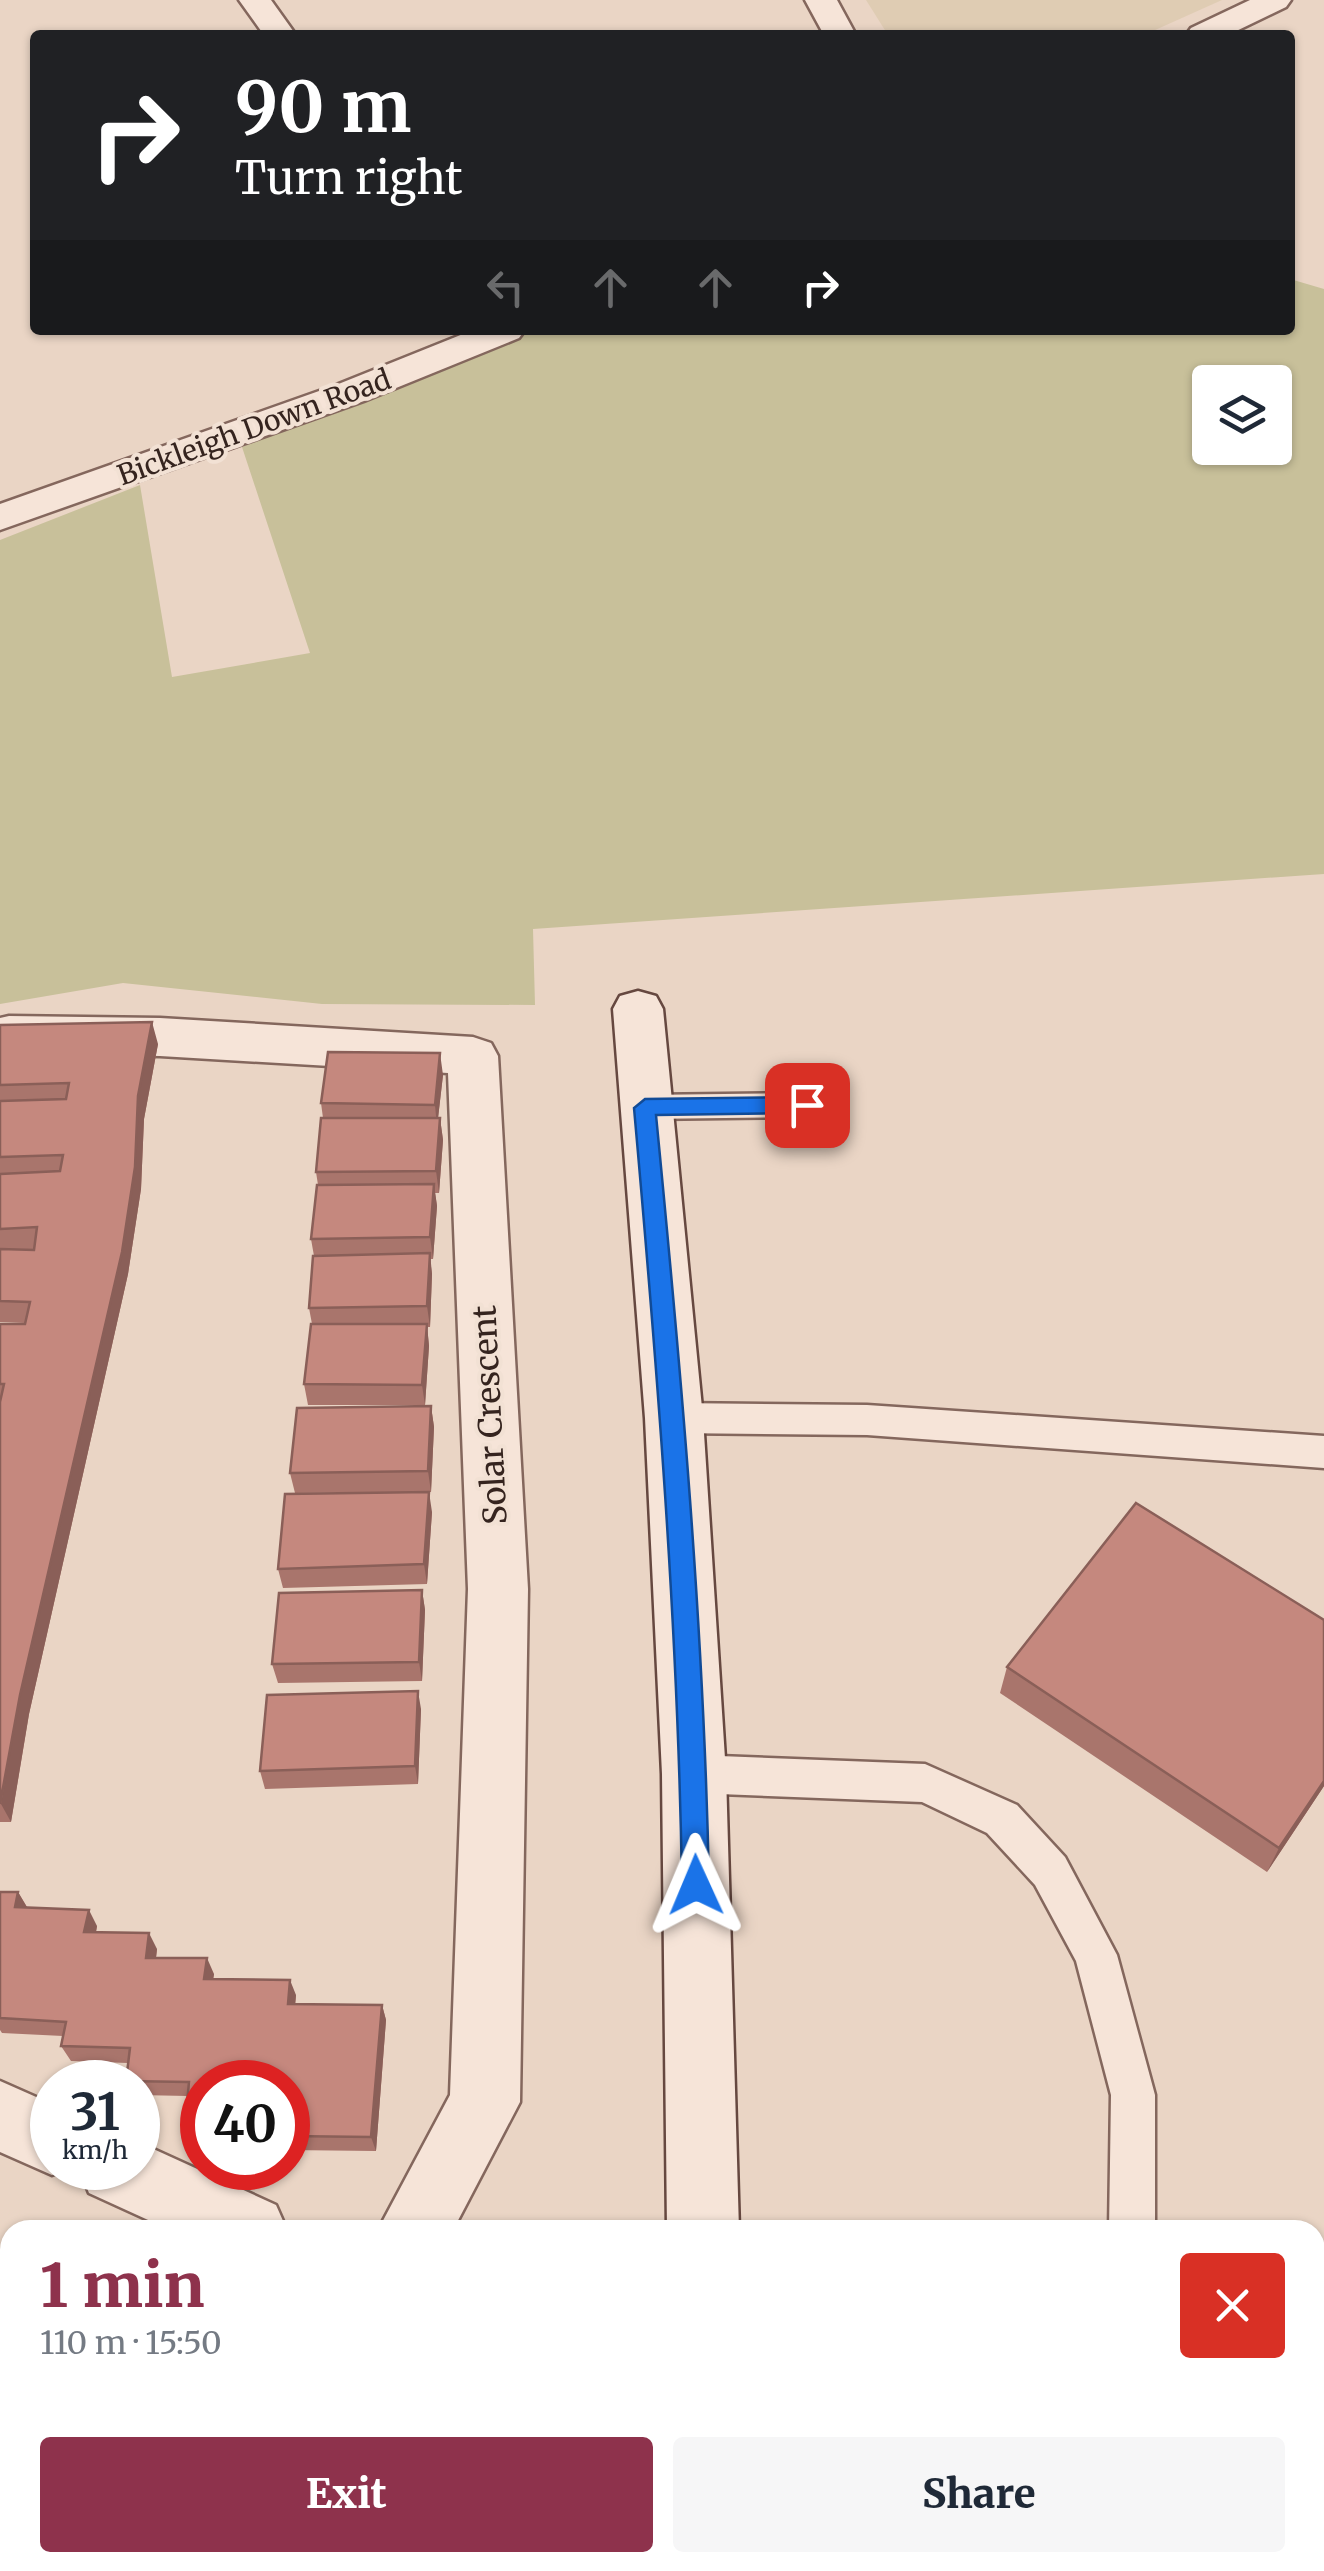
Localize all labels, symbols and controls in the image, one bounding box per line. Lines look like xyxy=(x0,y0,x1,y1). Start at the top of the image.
text: 90 m xyxy=(235,63,412,151)
icon: right xyxy=(70,70,200,200)
text: Turn right xyxy=(235,150,463,206)
icon: left xyxy=(478,260,533,315)
icon: ahead xyxy=(583,260,638,315)
icon: ahead xyxy=(688,260,743,315)
icon: right xyxy=(793,260,848,315)
street label: Bickleigh Down Road xyxy=(112,361,396,493)
map controls xyxy=(1192,365,1292,465)
button: layers xyxy=(1192,365,1292,465)
pin xyxy=(765,1063,850,1148)
icon: arrive xyxy=(780,1078,835,1133)
street label: Solar Crescent xyxy=(464,1304,516,1526)
position arrow xyxy=(644,1833,748,1937)
speed limit sign: 40 xyxy=(180,2060,310,2190)
text: 31 xyxy=(70,2081,120,2144)
text: km/h xyxy=(62,2134,128,2166)
text: 1 min xyxy=(40,2248,204,2323)
button: close xyxy=(1180,2253,1285,2358)
text: 110 m · 15:50 xyxy=(40,2323,222,2363)
button: Exit xyxy=(40,2437,653,2552)
button: Share xyxy=(673,2437,1285,2552)

